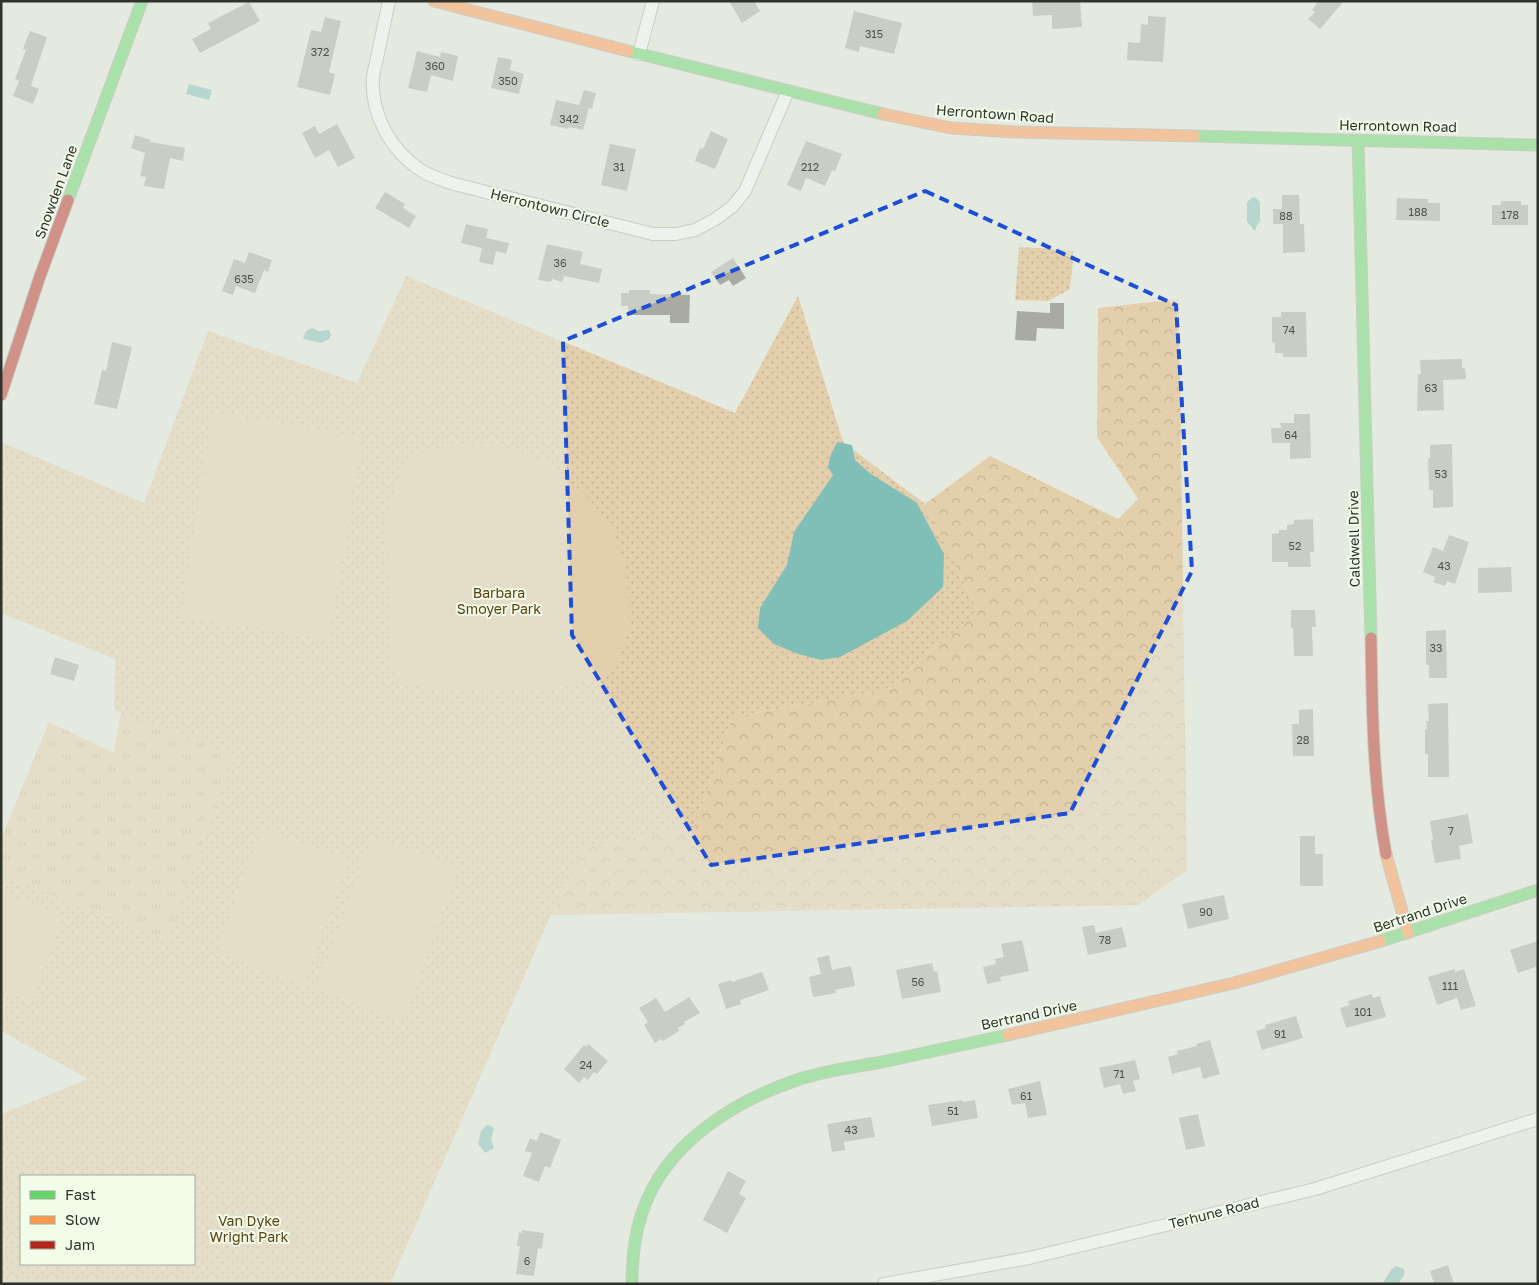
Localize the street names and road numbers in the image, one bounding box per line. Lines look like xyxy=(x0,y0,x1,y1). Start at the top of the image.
street label: Herrontown Road xyxy=(936,101,1054,126)
street label: Herrontown Road xyxy=(1339,116,1457,135)
street label: Snowden Lane xyxy=(31,143,80,241)
street label: Herrontown Circle xyxy=(489,184,612,231)
street label: Caldwell Drive xyxy=(1344,490,1363,588)
street label: Bertrand Drive xyxy=(1371,889,1469,936)
street label: Bertrand Drive xyxy=(979,996,1078,1033)
street label: Terhune Road xyxy=(1167,1193,1261,1232)

